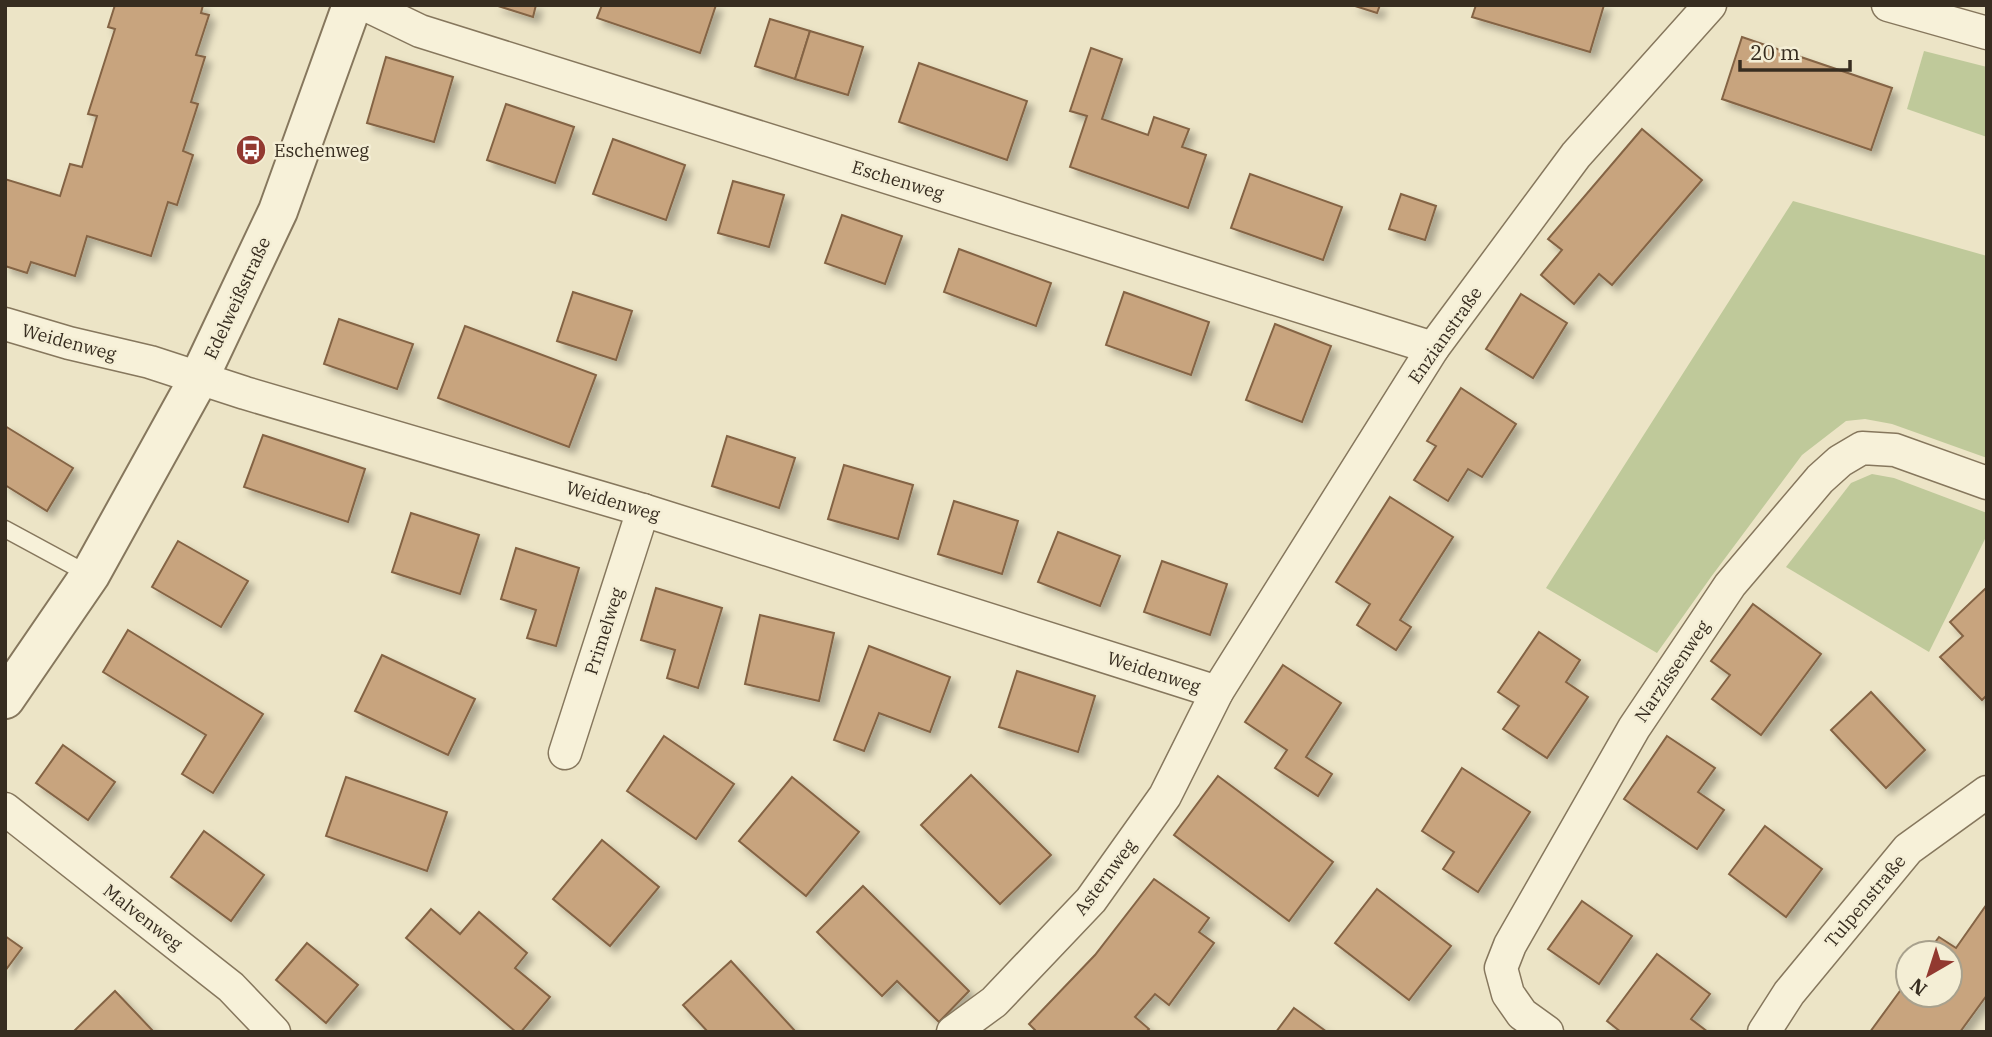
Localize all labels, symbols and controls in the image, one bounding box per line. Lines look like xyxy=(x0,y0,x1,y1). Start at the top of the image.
scale bar xyxy=(1740,28,1850,72)
text: 20 m xyxy=(1750,38,1800,66)
bus stop icon: Eschenweg xyxy=(234,133,268,167)
place label: Eschenweg xyxy=(274,139,369,162)
street label: Eschenweg xyxy=(849,155,947,205)
street label: Edelweißstraße xyxy=(199,233,275,363)
street label: Enzianstraße xyxy=(1403,282,1487,388)
street label: Weidenweg xyxy=(19,318,119,366)
street label: Weidenweg xyxy=(563,476,663,526)
street label: Primelweg xyxy=(579,584,629,677)
street label: Narzissenweg xyxy=(1629,615,1715,726)
street label: Weidenweg xyxy=(1104,646,1204,698)
street label: Asternweg xyxy=(1069,834,1141,920)
street label: Tulpenstraße xyxy=(1819,850,1911,952)
street label: Malvenweg xyxy=(99,879,188,955)
north arrow xyxy=(1894,939,1964,1009)
text: N xyxy=(1905,973,1932,1001)

